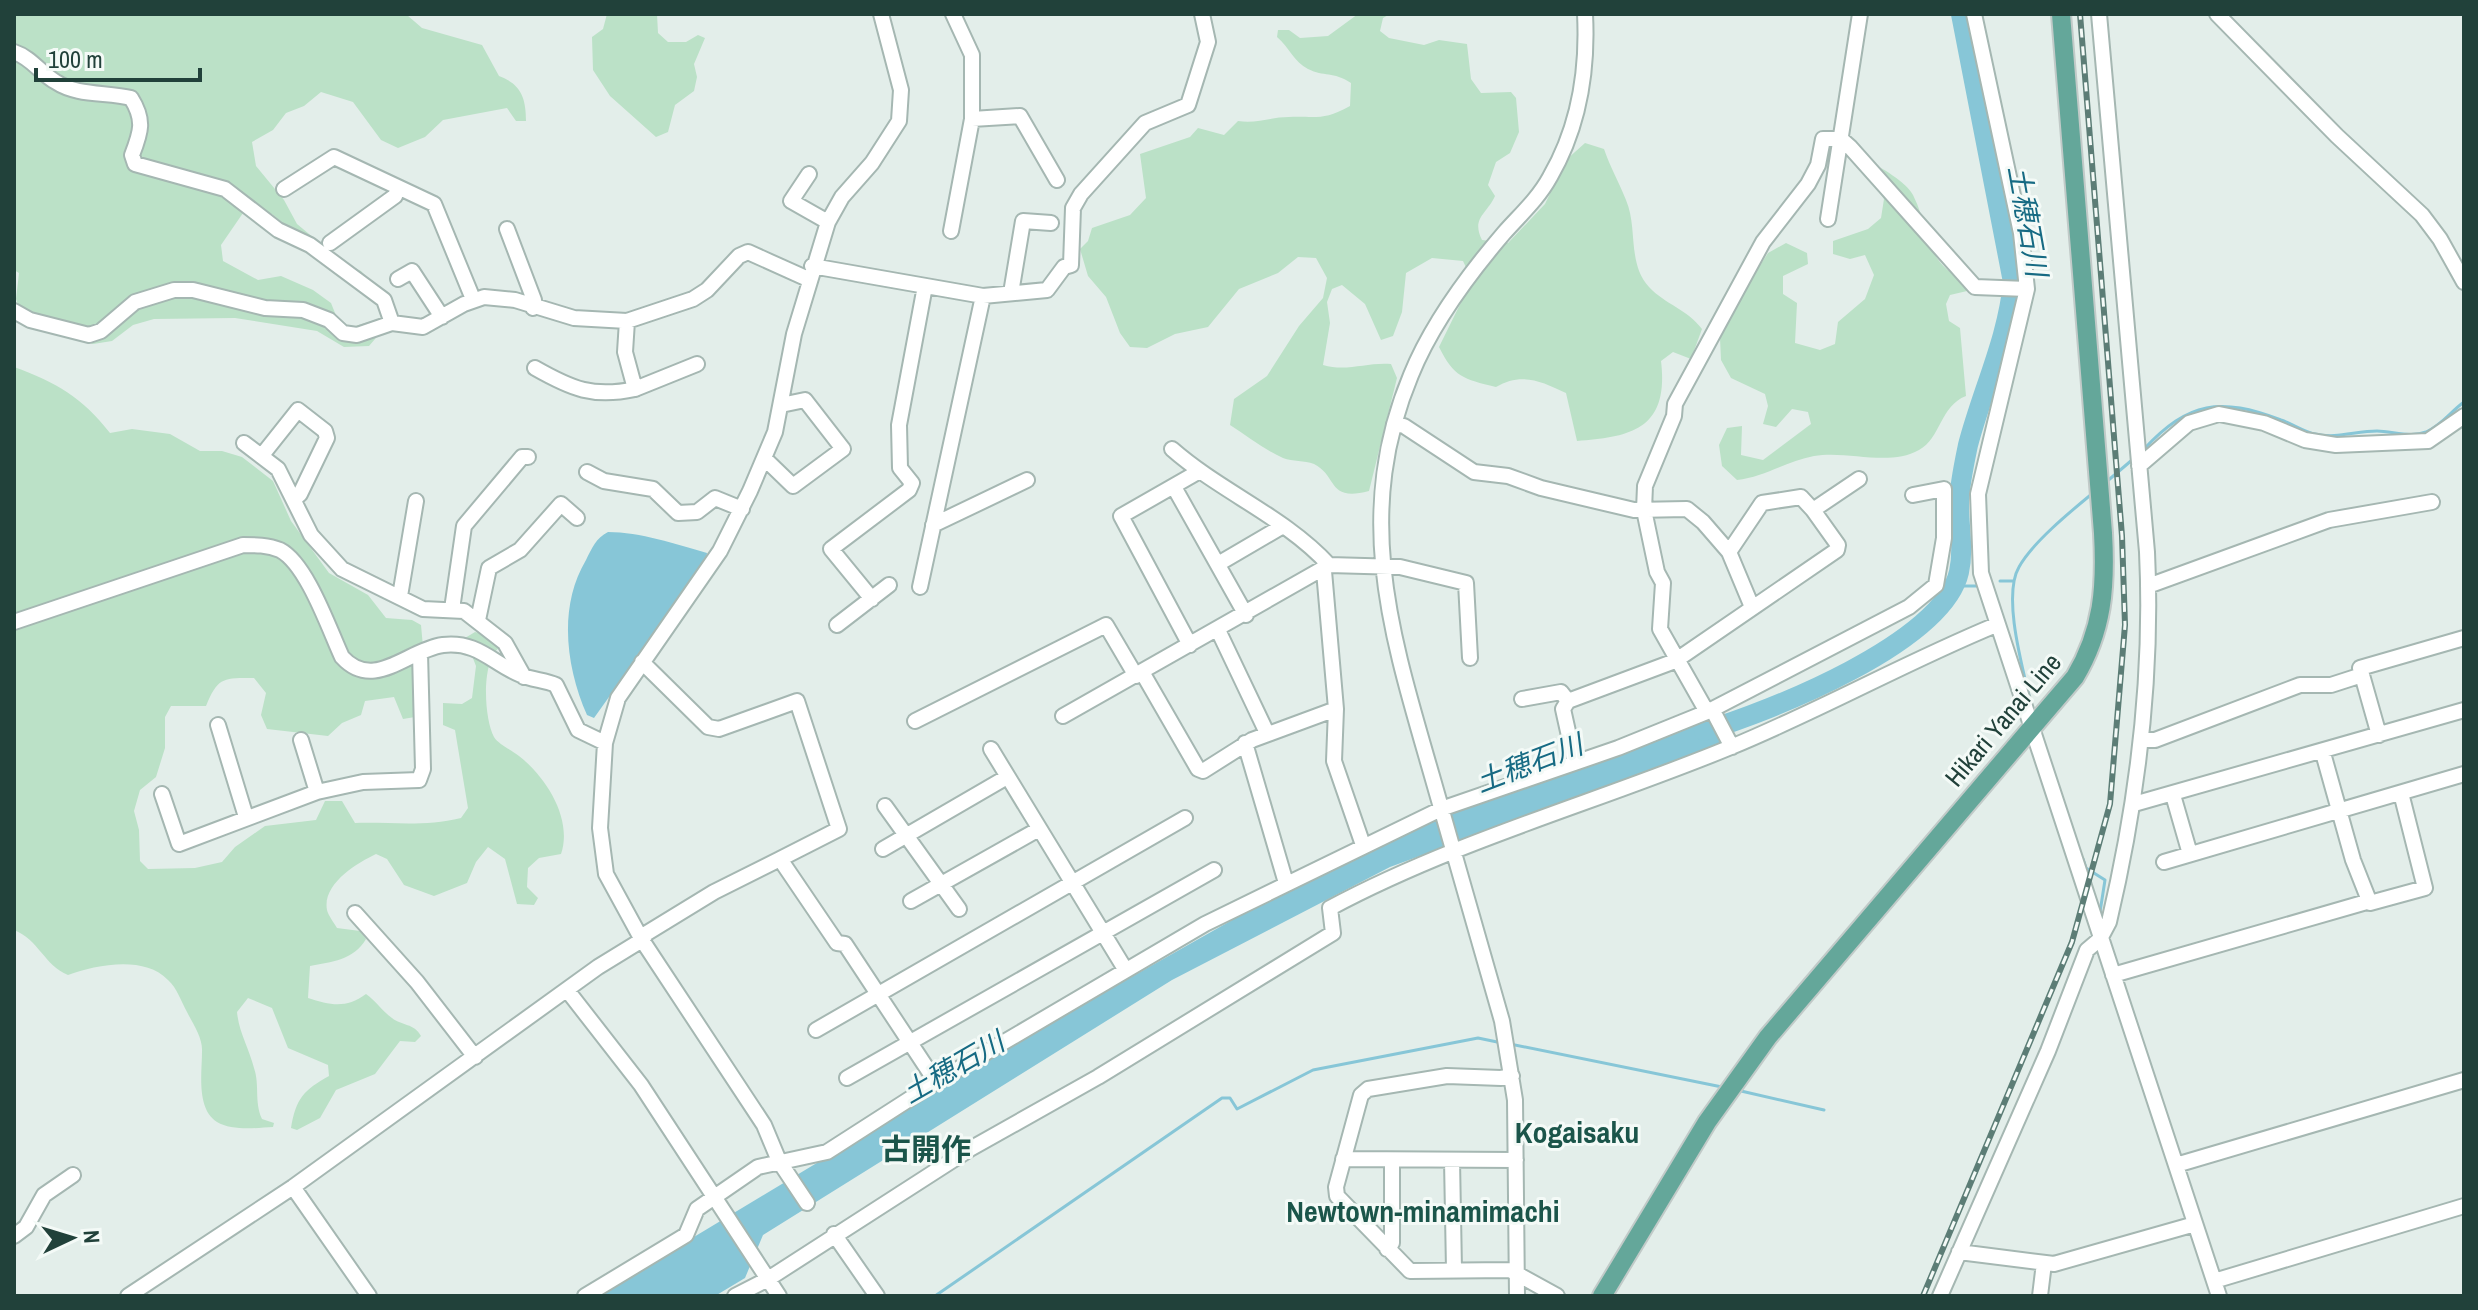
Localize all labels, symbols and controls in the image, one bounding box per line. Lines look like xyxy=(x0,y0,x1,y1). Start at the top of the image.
scale bar xyxy=(36,32,200,82)
text: 100 m xyxy=(48,43,103,75)
water label: 土穂石川 xyxy=(2000,163,2057,282)
street label: Hikari Yanai Line xyxy=(1936,646,2069,794)
water label: 土穂石川 xyxy=(1470,724,1591,801)
water label: 土穂石川 xyxy=(895,1021,1014,1111)
district label: Kogaisaku xyxy=(1515,1112,1639,1152)
district label: 古開作 xyxy=(881,1129,971,1169)
district label: Newtown-minamimachi xyxy=(1286,1191,1560,1231)
north arrow xyxy=(32,1198,112,1278)
text: N xyxy=(77,1229,107,1244)

